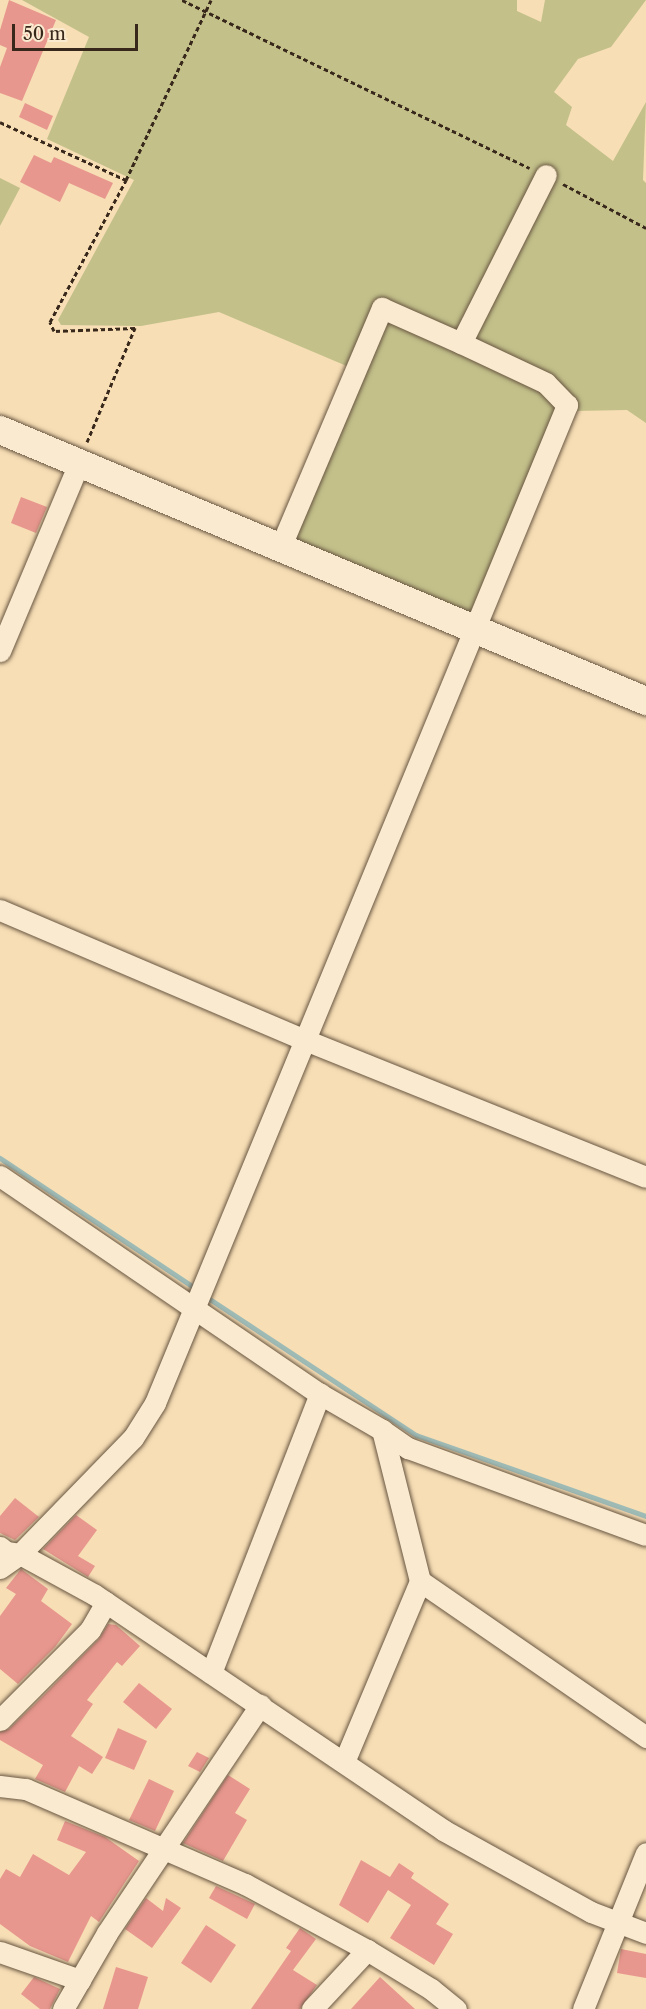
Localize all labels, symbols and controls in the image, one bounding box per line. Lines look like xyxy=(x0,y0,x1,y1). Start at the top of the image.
scale bar xyxy=(15,12,141,50)
text: 50 m xyxy=(23,23,66,45)

